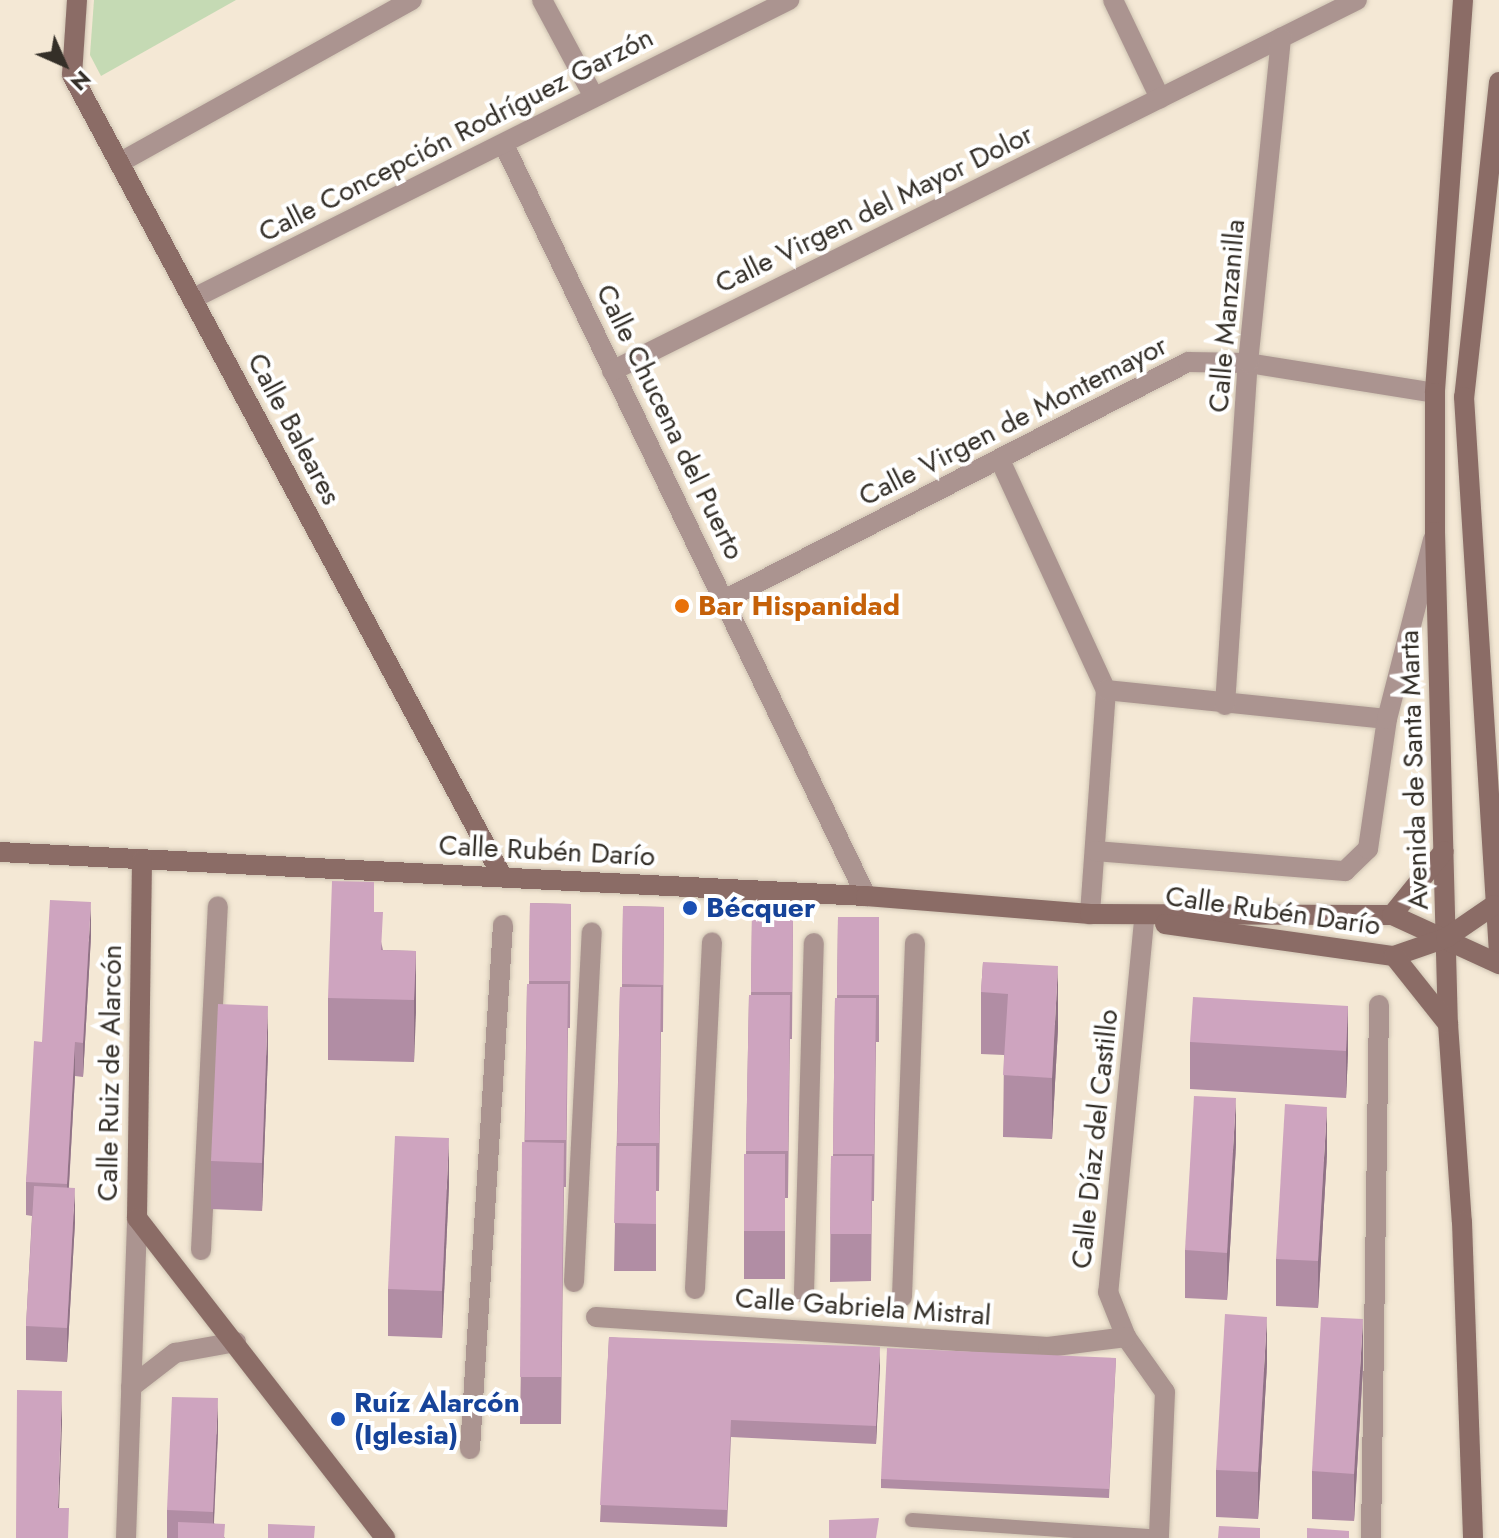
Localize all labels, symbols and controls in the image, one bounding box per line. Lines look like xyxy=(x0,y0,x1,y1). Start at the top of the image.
street label: Calle Concepción Rodríguez Garzón xyxy=(253,21,659,249)
north arrow xyxy=(24,24,104,104)
text: N xyxy=(63,63,98,98)
street label: Calle Virgen del Mayor Dolor xyxy=(710,117,1038,301)
street label: Calle Manzanilla xyxy=(1202,218,1252,414)
street label: Calle Chucena del Puerto xyxy=(589,279,751,565)
street label: Calle Virgen de Montemayor xyxy=(853,329,1173,513)
street label: Calle Baleares xyxy=(240,348,348,510)
place label: Bar Hispanidad xyxy=(698,589,900,623)
marker: Bar Hispanidad xyxy=(673,597,691,615)
street label: Avenida de Santa Marta xyxy=(1392,629,1436,911)
street label: Calle Rubén Darío xyxy=(438,829,656,873)
street label: Calle Rubén Darío xyxy=(1163,879,1383,943)
place label: Bécquer xyxy=(706,891,815,925)
marker: Bécquer xyxy=(681,899,699,917)
street label: Calle Ruiz de Alarcón xyxy=(91,944,129,1202)
street label: Calle Díaz del Castillo xyxy=(1065,1008,1125,1270)
street label: Calle Gabriela Mistral xyxy=(734,1281,992,1333)
place label: Ruíz Alarcón (Iglesia) xyxy=(354,1386,520,1452)
marker: Ruíz Alarcón (Iglesia) xyxy=(329,1410,347,1428)

